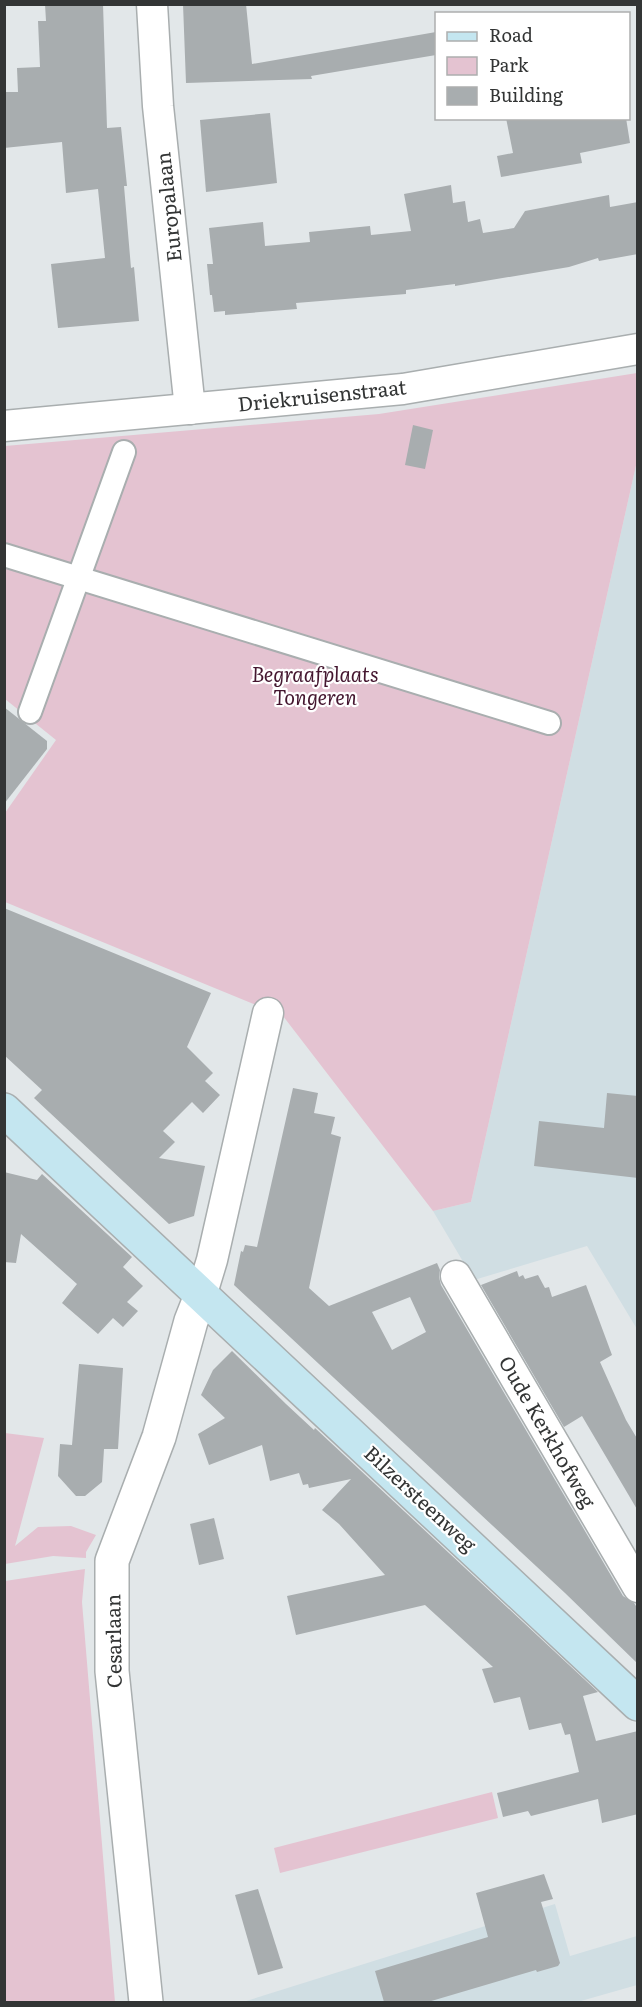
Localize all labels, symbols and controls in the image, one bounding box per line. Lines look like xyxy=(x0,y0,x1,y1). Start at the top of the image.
legend xyxy=(435,12,630,120)
text: Road xyxy=(489,21,533,48)
text: Park xyxy=(489,51,530,78)
text: Building xyxy=(489,81,564,108)
street label: Europalaan xyxy=(146,151,188,264)
street label: Driekruisenstraat xyxy=(236,370,408,418)
park label: Begraafplaats Tongeren xyxy=(251,658,379,711)
street label: Oude Kerkhofweg xyxy=(493,1349,605,1513)
street label: Bilzersteenweg xyxy=(358,1437,485,1558)
street label: Cesarlaan xyxy=(96,1594,128,1688)

